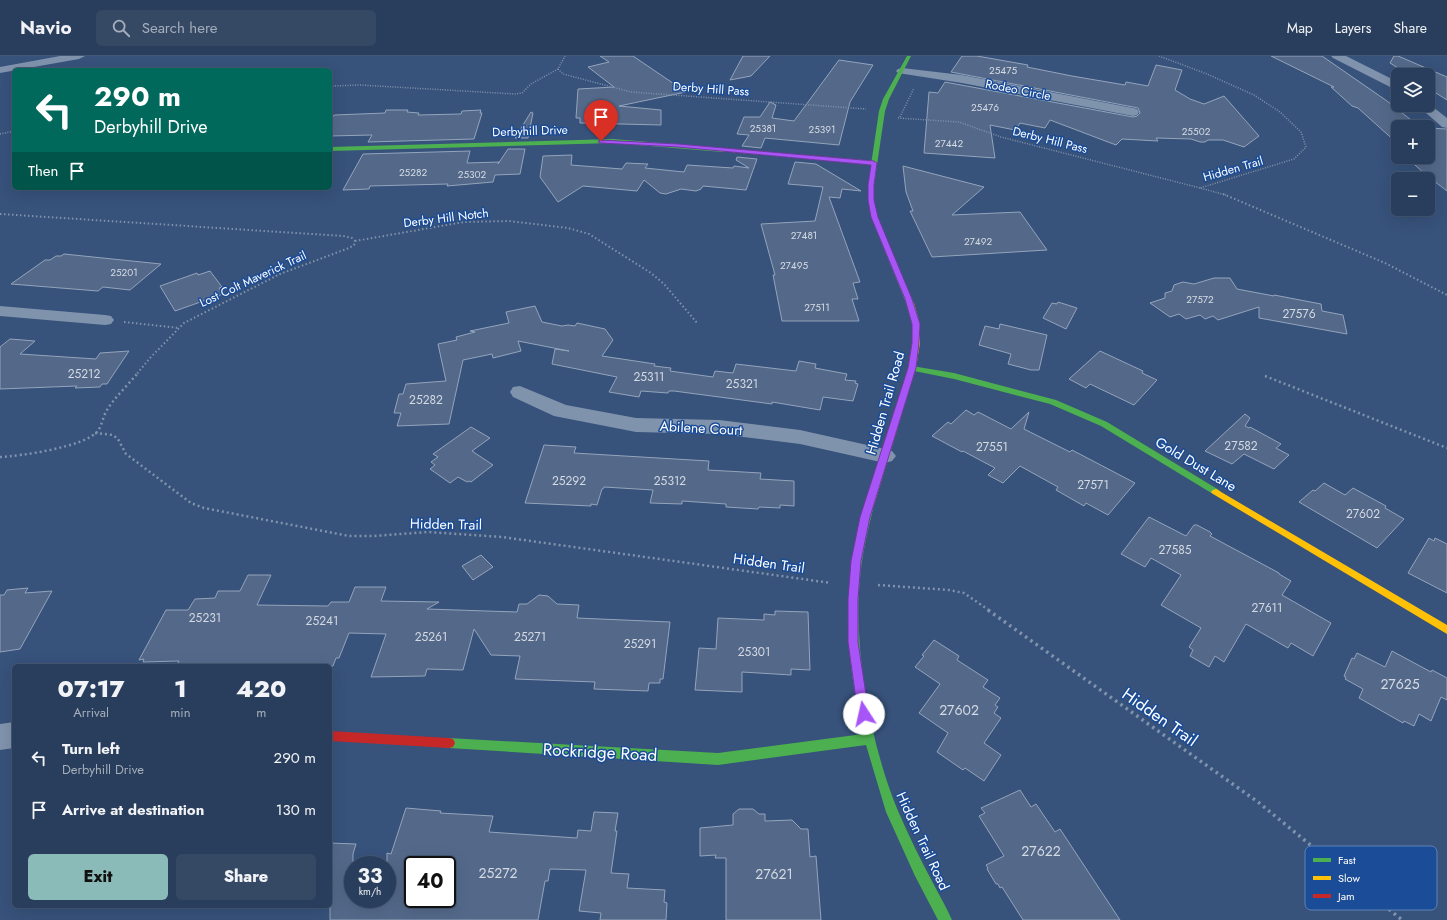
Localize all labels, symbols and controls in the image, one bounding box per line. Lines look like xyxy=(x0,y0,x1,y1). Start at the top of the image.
search box xyxy=(96,10,376,46)
text: Navio xyxy=(20,14,72,41)
icon: search xyxy=(110,17,132,39)
text: Search here xyxy=(142,17,218,39)
text: Map xyxy=(1287,18,1313,38)
text: Layers xyxy=(1335,18,1371,38)
text: Share xyxy=(1393,18,1427,38)
house number: 25475 xyxy=(989,63,1017,78)
map controls xyxy=(1391,68,1435,216)
button: layers xyxy=(1391,68,1435,112)
street label: Rodeo Circle xyxy=(984,75,1052,105)
text: 290 m xyxy=(94,76,181,117)
street label: Derby Hill Pass xyxy=(672,77,750,101)
icon: left xyxy=(28,84,80,136)
pin xyxy=(584,100,618,141)
house number: 25476 xyxy=(971,100,999,115)
icon: arrive xyxy=(590,106,612,128)
text: Derbyhill Drive xyxy=(94,114,207,140)
button: + xyxy=(1391,120,1435,164)
street label: Derbyhill Drive xyxy=(492,121,568,141)
house number: 25381 xyxy=(750,121,776,136)
house number: 25391 xyxy=(808,122,836,137)
street label: Derby Hill Pass xyxy=(1011,122,1089,158)
house number: 25502 xyxy=(1182,124,1211,139)
house number: 27442 xyxy=(935,136,963,151)
street label: Hidden Trail xyxy=(1201,152,1265,186)
text: Then xyxy=(28,160,58,182)
icon: arrive xyxy=(66,160,88,182)
house number: 25282 xyxy=(399,165,427,180)
house number: 25302 xyxy=(458,167,487,182)
button: − xyxy=(1391,172,1435,216)
street label: Derby Hill Notch xyxy=(402,204,490,232)
house number: 27481 xyxy=(791,228,817,243)
house number: 27492 xyxy=(964,234,992,249)
street label: Lost Colt Maverick Trail xyxy=(197,246,309,312)
house number: 27495 xyxy=(780,258,808,273)
house number: 25201 xyxy=(110,265,138,280)
house number: 27572 xyxy=(1186,292,1214,307)
house number: 27511 xyxy=(804,300,830,315)
house number: 27576 xyxy=(1282,305,1316,323)
street label: Hidden Trail Road xyxy=(861,349,909,457)
house number: 25212 xyxy=(68,365,100,383)
house number: 25311 xyxy=(634,368,664,386)
house number: 25321 xyxy=(726,375,758,393)
house number: 25282 xyxy=(409,391,443,409)
street label: Abilene Court xyxy=(659,416,744,440)
street label: Gold Dust Lane xyxy=(1152,432,1240,496)
house number: 27582 xyxy=(1224,437,1258,455)
house number: 27551 xyxy=(976,438,1008,456)
house number: 25292 xyxy=(552,472,586,490)
house number: 25312 xyxy=(654,472,686,490)
house number: 27571 xyxy=(1077,476,1109,494)
house number: 27602 xyxy=(1346,505,1380,523)
street label: Hidden Trail xyxy=(410,513,482,535)
house number: 27585 xyxy=(1158,541,1192,559)
street label: Hidden Trail xyxy=(732,548,806,578)
house number: 27611 xyxy=(1252,599,1282,617)
house number: 25231 xyxy=(189,609,221,627)
house number: 25241 xyxy=(306,612,338,630)
house number: 25261 xyxy=(415,628,447,646)
house number: 25271 xyxy=(514,628,546,646)
house number: 25291 xyxy=(624,635,656,653)
house number: 25301 xyxy=(738,643,770,661)
text: 07:17 xyxy=(58,671,125,706)
text: 1 xyxy=(174,671,187,706)
text: 420 xyxy=(236,671,286,706)
house number: 27625 xyxy=(1380,674,1420,694)
street label: Hidden Trail xyxy=(1117,682,1203,752)
position arrow xyxy=(843,693,885,735)
house number: 27602 xyxy=(939,700,979,720)
text: Arrival xyxy=(73,703,109,722)
text: min xyxy=(170,703,190,722)
text: m xyxy=(256,703,266,722)
street label: Rockridge Road xyxy=(542,737,658,767)
text: Turn left xyxy=(62,738,120,760)
icon: left xyxy=(28,747,50,769)
text: 290 m xyxy=(274,747,316,769)
text: Derbyhill Drive xyxy=(62,760,144,779)
street label: Hidden Trail Road xyxy=(891,788,955,894)
icon: arrive xyxy=(28,799,50,821)
text: Arrive at destination xyxy=(62,799,204,821)
text: 130 m xyxy=(276,799,316,821)
house number: 27622 xyxy=(1021,841,1061,861)
legend xyxy=(1305,846,1437,910)
text: Fast xyxy=(1338,852,1356,868)
button: Exit xyxy=(28,854,168,900)
button: Share xyxy=(176,854,316,900)
speed limit sign: 40 xyxy=(404,856,456,908)
text: 33 xyxy=(358,862,382,891)
house number: 25272 xyxy=(478,863,518,883)
house number: 27621 xyxy=(755,864,793,884)
text: Slow xyxy=(1338,870,1360,886)
text: km/h xyxy=(359,884,381,899)
text: Jam xyxy=(1336,888,1355,904)

